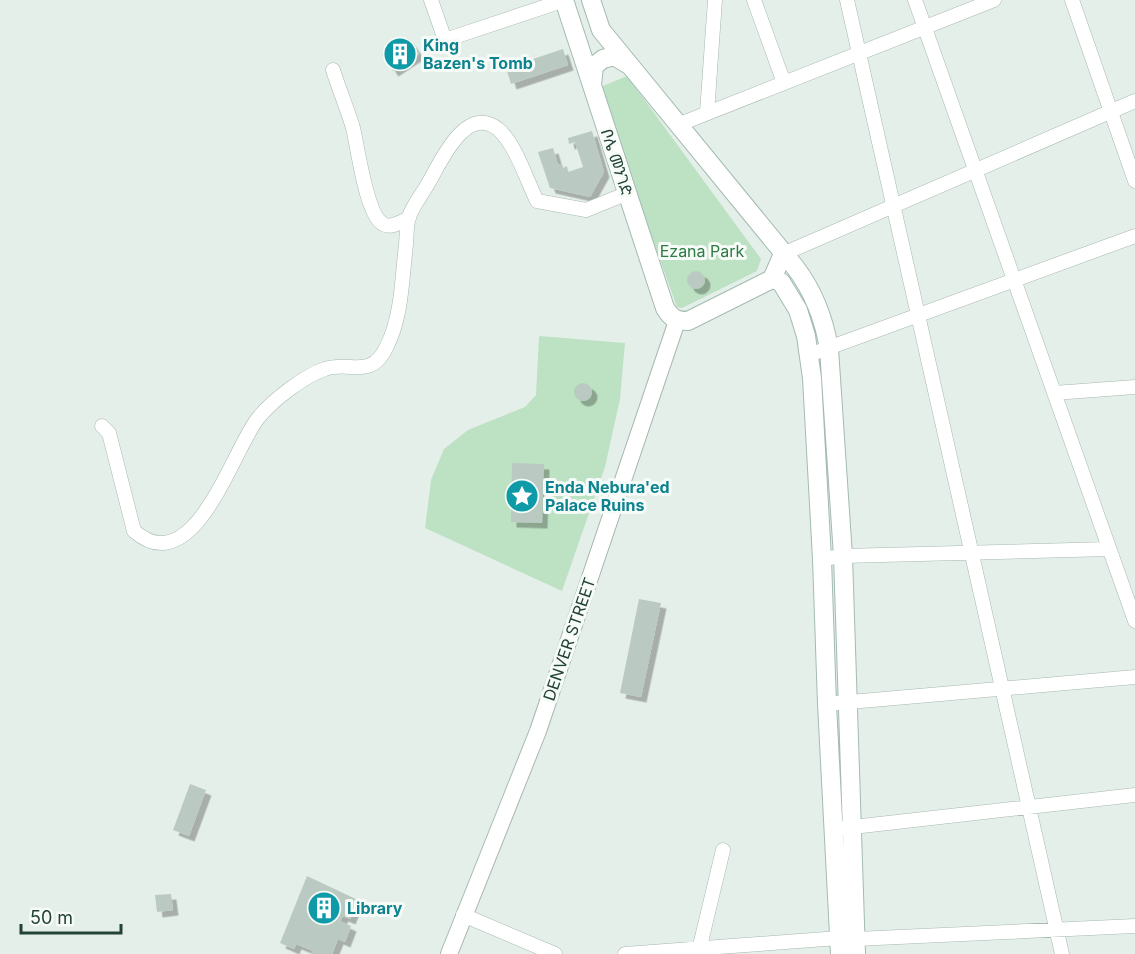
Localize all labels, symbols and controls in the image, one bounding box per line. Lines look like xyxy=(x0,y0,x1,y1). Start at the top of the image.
place label: King Bazen's Tomb xyxy=(423,35,533,73)
building icon: King Bazen's Tomb xyxy=(382,36,418,72)
street label: ቦሌ መንገድ xyxy=(597,126,637,199)
park label: Ezana Park xyxy=(660,241,745,261)
place label: Enda Nebura'ed Palace Ruins xyxy=(545,477,670,515)
place icon: Enda Nebura'ed Palace Ruins xyxy=(504,478,540,514)
street label: DENVER STREET xyxy=(539,575,599,703)
building icon: Library xyxy=(306,890,342,926)
scale bar xyxy=(21,897,122,935)
place label: Library xyxy=(347,898,403,918)
text: 50 m xyxy=(30,907,73,928)

